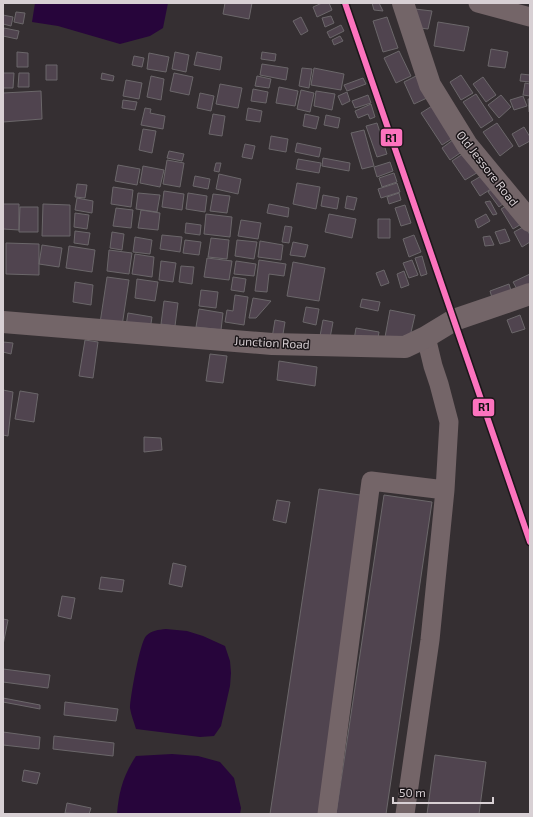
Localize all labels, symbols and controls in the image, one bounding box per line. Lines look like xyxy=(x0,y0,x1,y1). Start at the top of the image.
line badge: R1 xyxy=(380,128,403,147)
street label: Old Jessore Road xyxy=(454,128,522,208)
text: R1 xyxy=(385,131,397,144)
street label: Junction Road xyxy=(234,333,310,351)
line badge: R1 xyxy=(472,398,495,417)
text: R1 xyxy=(478,400,490,413)
scale bar xyxy=(393,779,493,805)
text: 50 m xyxy=(399,785,426,799)

